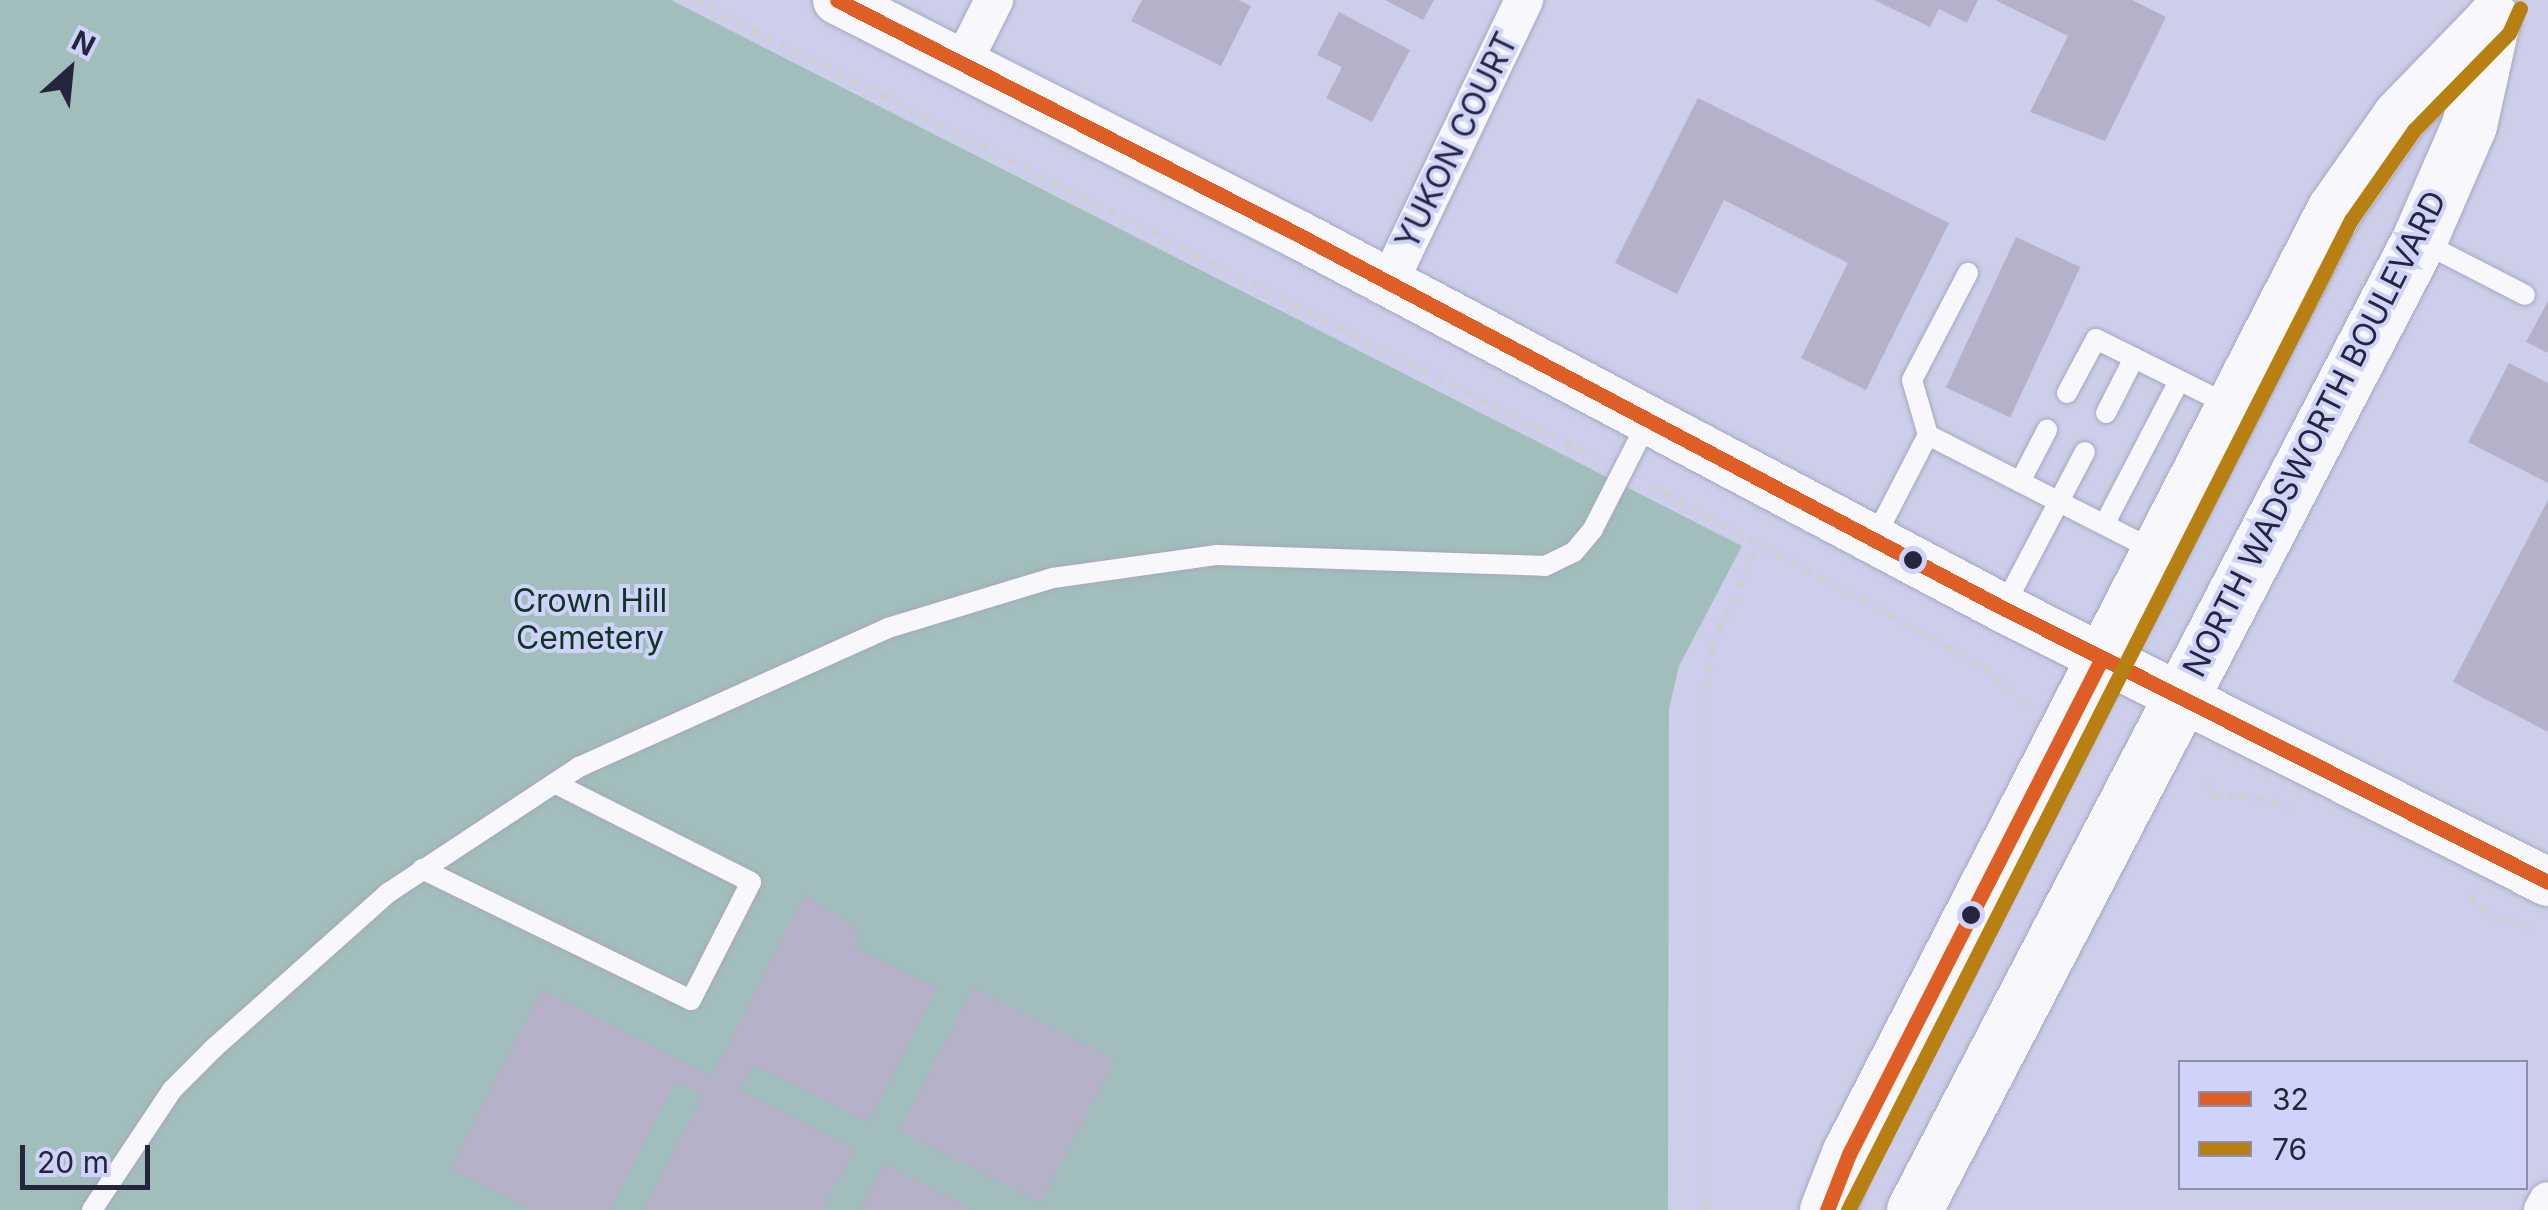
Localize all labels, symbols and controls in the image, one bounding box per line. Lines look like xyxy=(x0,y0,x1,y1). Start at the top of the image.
north arrow xyxy=(20,20,120,120)
text: N xyxy=(66,23,101,63)
street label: YUKON COURT xyxy=(1388,26,1526,256)
street label: NORTH WADSWORTH BOULEVARD xyxy=(2175,185,2455,683)
unlabelled marker xyxy=(1903,550,1923,570)
park label: Crown Hill Cemetery xyxy=(513,583,667,658)
unlabelled marker xyxy=(1961,905,1981,925)
legend xyxy=(2178,1060,2528,1190)
text: 32 xyxy=(2272,1081,2309,1117)
scale bar xyxy=(25,1125,155,1187)
text: 76 xyxy=(2272,1131,2307,1167)
text: 20 m xyxy=(37,1144,109,1180)

